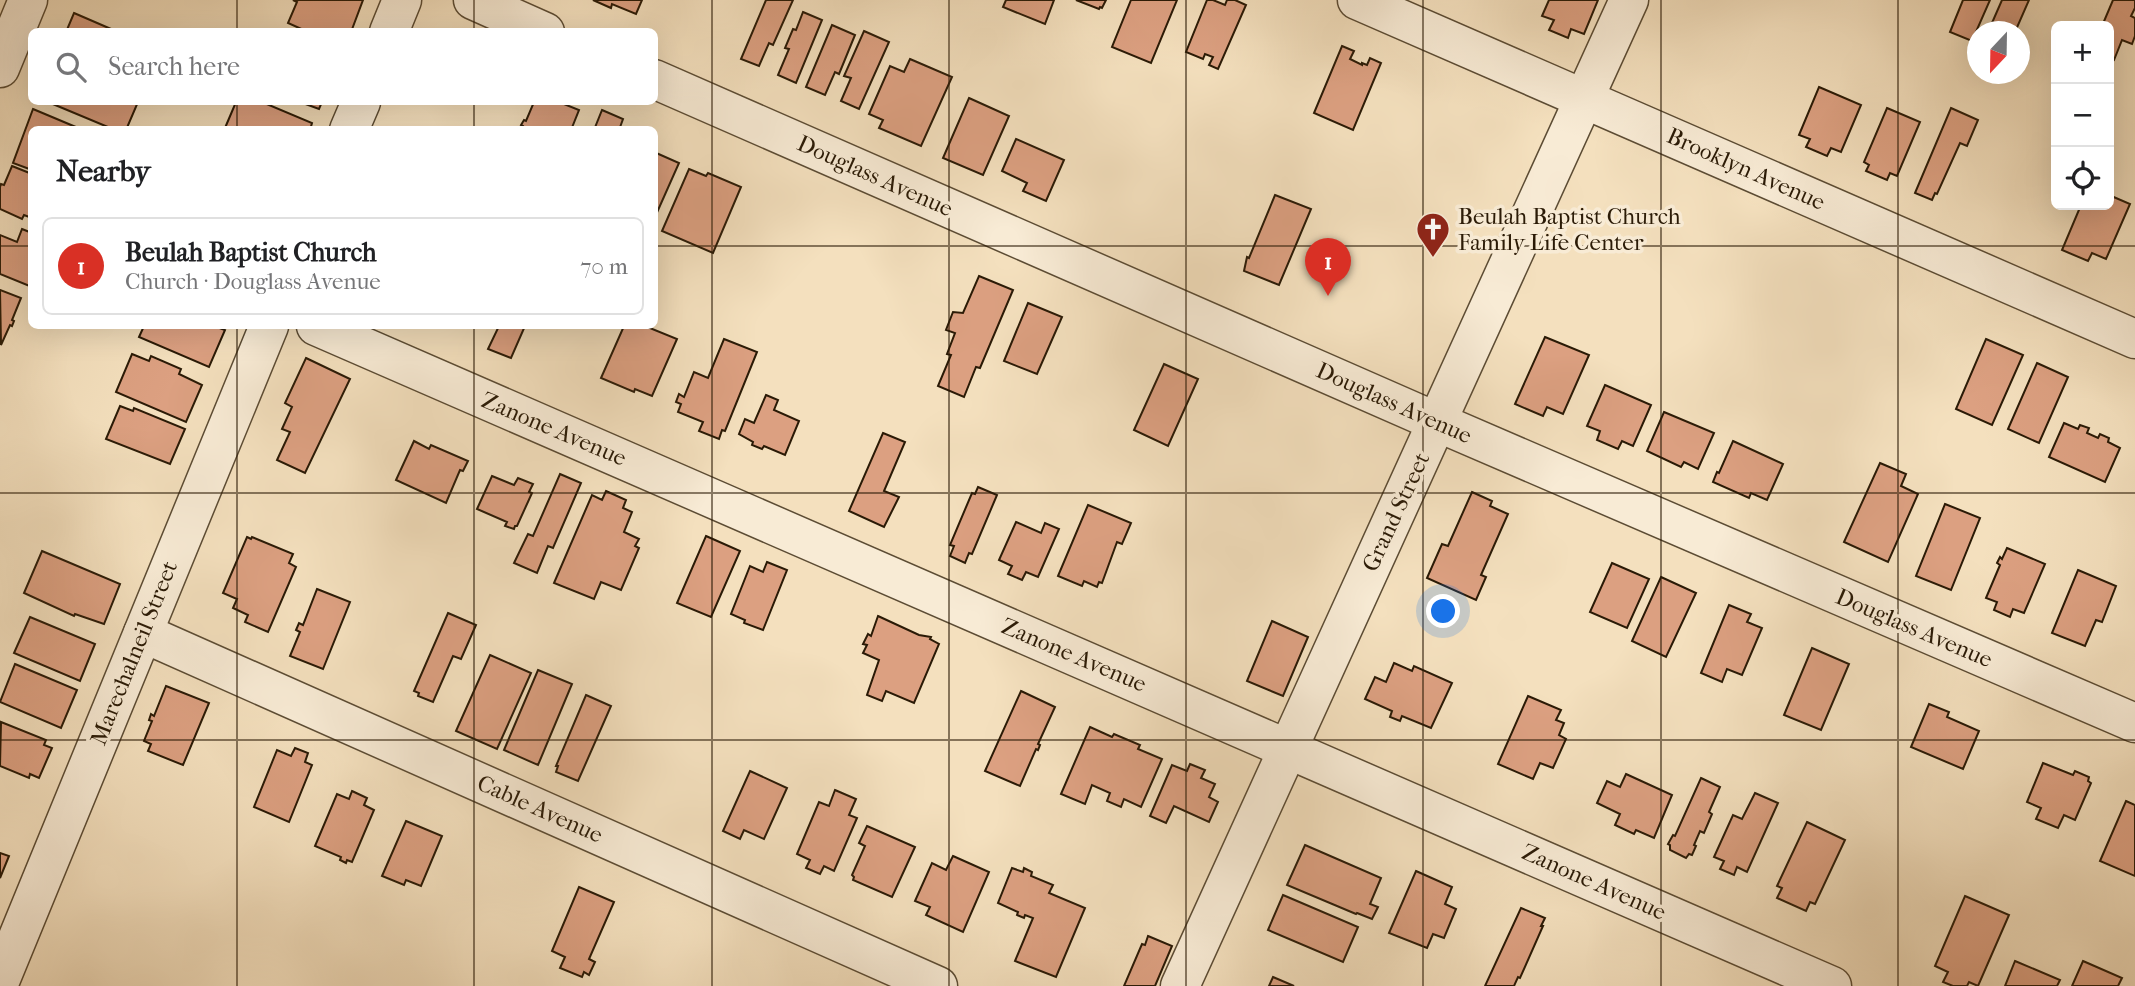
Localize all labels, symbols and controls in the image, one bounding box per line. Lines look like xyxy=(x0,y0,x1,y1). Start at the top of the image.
north arrow xyxy=(1967,21,2030,84)
map controls xyxy=(2051,21,2114,210)
button: + xyxy=(2051,21,2114,84)
search box xyxy=(28,28,658,105)
icon: search xyxy=(52,48,90,86)
text: Search here xyxy=(108,51,240,82)
button: − xyxy=(2051,84,2114,147)
street label: Brooklyn Avenue xyxy=(1663,122,1829,216)
street label: Douglass Avenue xyxy=(793,130,957,222)
button: locate xyxy=(2051,147,2114,210)
text: Nearby xyxy=(56,154,151,189)
place label: Beulah Baptist Church Family Life Center xyxy=(1458,203,1681,256)
church icon: Beulah Baptist Church Family Life Center xyxy=(1414,210,1452,259)
text: Beulah Baptist Church xyxy=(125,237,377,268)
pin: 1 xyxy=(1305,238,1351,296)
text: 1 xyxy=(77,253,85,280)
text: 70 m xyxy=(580,253,628,280)
text: Church · Douglass Avenue xyxy=(125,268,381,295)
street label: Douglass Avenue xyxy=(1312,357,1476,449)
street label: Zanone Avenue xyxy=(478,386,630,472)
street label: Grand Street xyxy=(1357,448,1435,576)
street label: Marechalneil Street xyxy=(85,557,183,749)
street label: Douglass Avenue xyxy=(1832,583,1996,673)
your location xyxy=(1426,594,1460,628)
street label: Zanone Avenue xyxy=(998,612,1150,698)
street label: Cable Avenue xyxy=(473,769,607,849)
street label: Zanone Avenue xyxy=(1518,838,1670,926)

